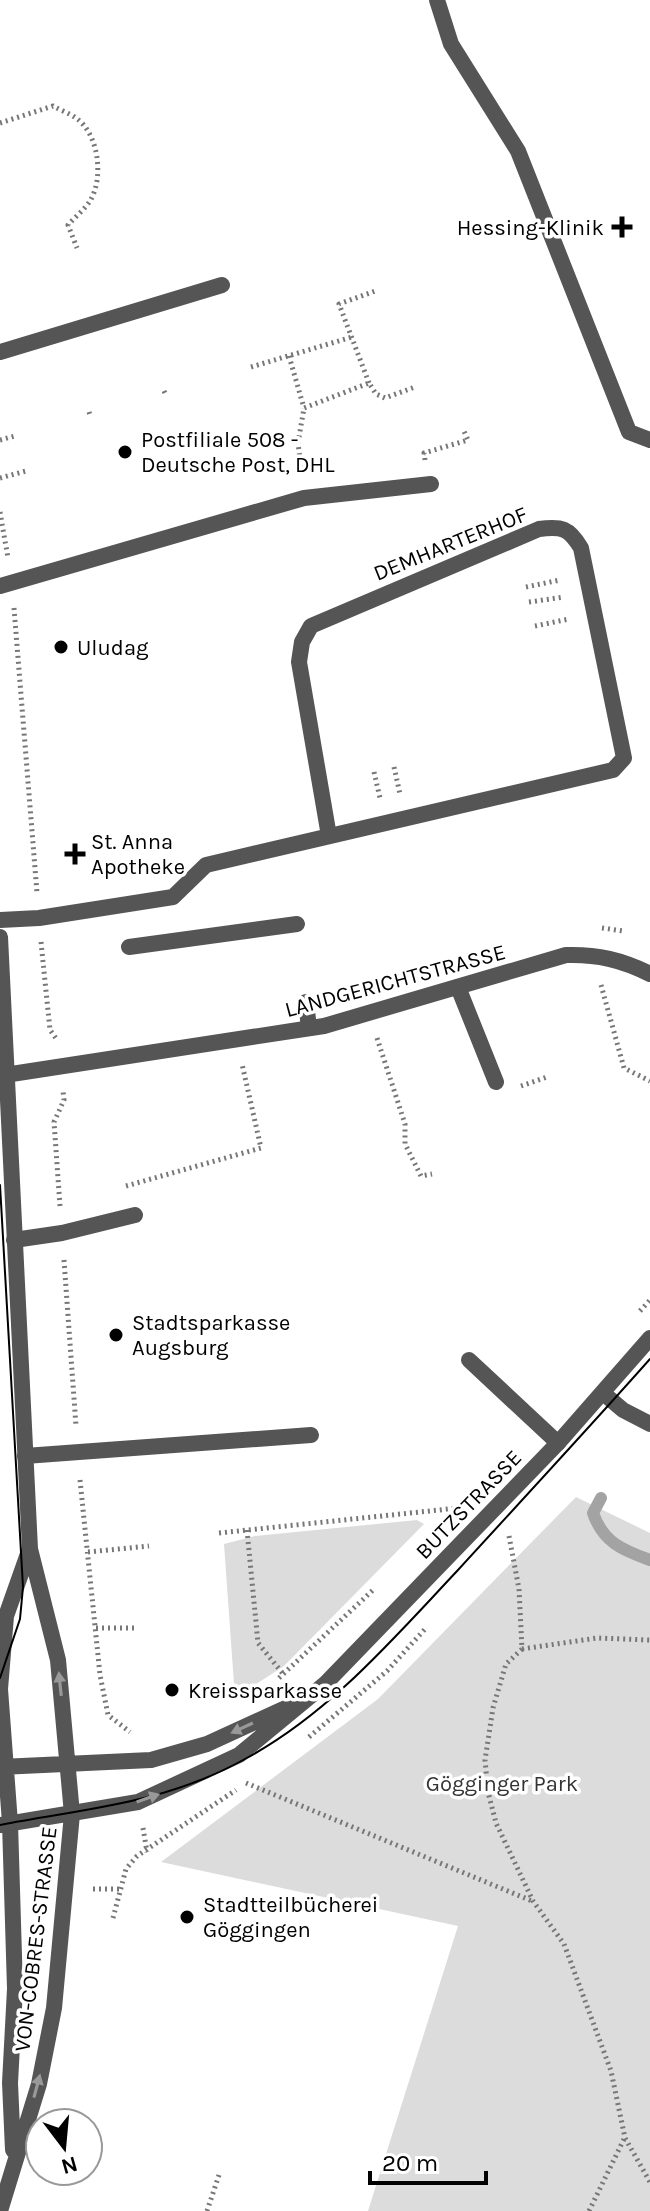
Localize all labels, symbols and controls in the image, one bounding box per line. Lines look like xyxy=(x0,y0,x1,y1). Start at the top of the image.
place label: Hessing-Klinik xyxy=(457,215,604,241)
marker: Hessing-Klinik xyxy=(611,216,633,238)
place label: Postfiliale 508 - Deutsche Post, DHL xyxy=(141,427,335,478)
marker: Postfiliale 508 - Deutsche Post, DHL xyxy=(116,443,134,461)
street label: DEMHARTERHOF xyxy=(370,501,531,587)
place label: Uludag xyxy=(77,635,149,661)
marker: Uludag xyxy=(52,638,70,656)
place label: St. Anna Apotheke xyxy=(91,829,185,880)
marker: St. Anna Apotheke xyxy=(66,845,84,863)
street label: LANDGERICHTSTRASSE xyxy=(282,939,508,1023)
place label: Stadtsparkasse Augsburg xyxy=(132,1310,290,1361)
marker: Stadtsparkasse Augsburg xyxy=(107,1326,125,1344)
street label: BUTZSTRASSE xyxy=(410,1445,527,1565)
one-way arrow xyxy=(53,1671,66,1696)
place label: Kreissparkasse xyxy=(188,1678,342,1704)
marker: Kreissparkasse xyxy=(163,1681,181,1699)
one-way arrow xyxy=(230,1721,254,1735)
park label: Gögginger Park xyxy=(426,1771,578,1797)
one-way arrow xyxy=(136,1792,160,1804)
street label: VON-COBRES-STRASSE xyxy=(9,1825,63,2053)
place label: Stadtteilbücherei Göggingen xyxy=(203,1892,378,1943)
marker: Stadtteilbücherei Göggingen xyxy=(178,1908,196,1926)
one-way arrow xyxy=(31,2073,44,2097)
north arrow xyxy=(24,2107,104,2187)
scale bar xyxy=(370,2135,486,2185)
text: 20 m xyxy=(382,2149,438,2177)
text: N xyxy=(58,2151,80,2180)

